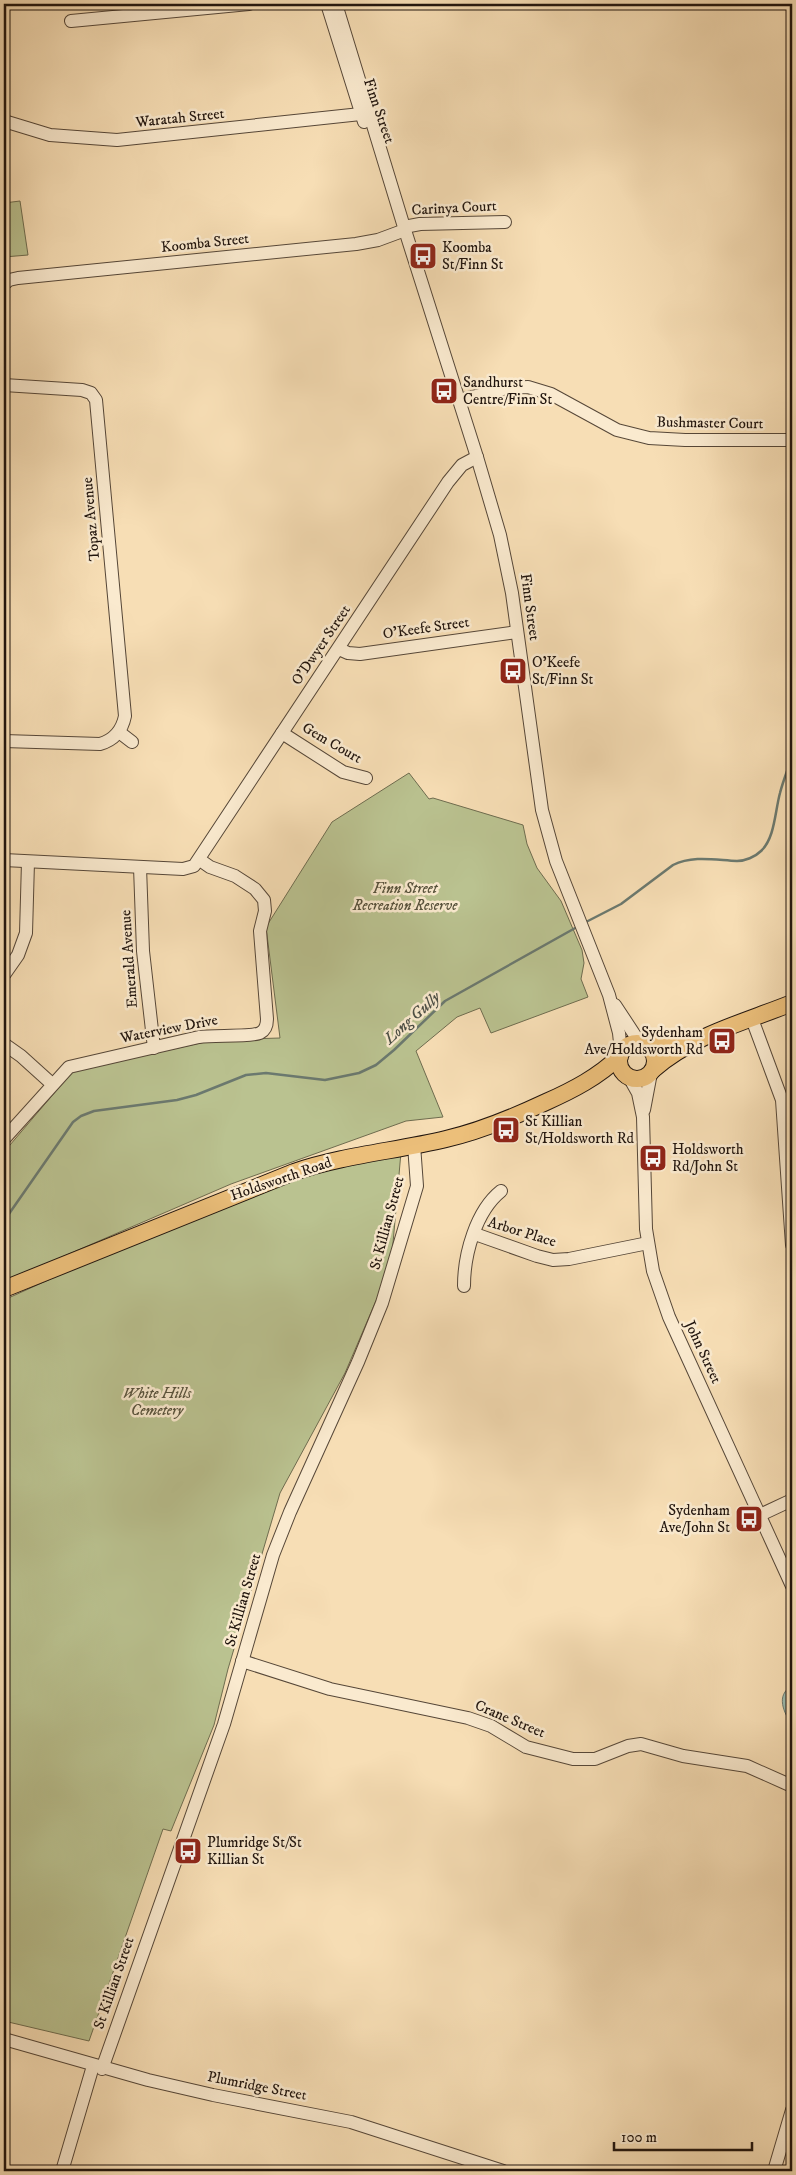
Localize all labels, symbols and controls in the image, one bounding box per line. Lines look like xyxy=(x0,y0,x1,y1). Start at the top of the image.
street label: Finn Street xyxy=(359,76,399,146)
street label: Waratah Street xyxy=(134,104,225,132)
street label: Carinya Court xyxy=(411,196,497,220)
street label: Koomba Street xyxy=(160,229,250,257)
place label: Koomba St/Finn St xyxy=(442,238,504,274)
bus stop icon: Koomba St/Finn St xyxy=(408,241,438,271)
place label: Sandhurst Centre/Finn St xyxy=(463,373,552,409)
bus stop icon: Sandhurst Centre/Finn St xyxy=(429,376,459,406)
street label: Bushmaster Court xyxy=(656,413,764,433)
street label: Topaz Avenue xyxy=(78,476,104,562)
street label: Finn Street xyxy=(516,572,544,642)
street label: O'Dwyer Street xyxy=(287,601,355,689)
street label: O'Keefe Street xyxy=(382,613,471,643)
place label: O'Keefe St/Finn St xyxy=(532,653,594,689)
bus stop icon: O'Keefe St/Finn St xyxy=(498,656,528,686)
street label: Gem Court xyxy=(299,718,366,768)
park label: Finn Street Recreation Reserve xyxy=(352,879,458,915)
street label: Emerald Avenue xyxy=(116,909,142,1009)
water label: Long Gully xyxy=(379,986,446,1049)
street label: Waterview Drive xyxy=(118,1010,219,1048)
place label: Sydenham Ave/Holdsworth Rd xyxy=(585,1023,704,1059)
bus stop icon: Sydenham Ave/Holdsworth Rd xyxy=(707,1026,737,1056)
place label: St Killian St/Holdsworth Rd xyxy=(525,1112,635,1148)
bus stop icon: St Killian St/Holdsworth Rd xyxy=(491,1115,521,1145)
place label: Holdsworth Rd/John St xyxy=(672,1140,744,1176)
bus stop icon: Holdsworth Rd/John St xyxy=(638,1143,668,1173)
street label: Holdsworth Road xyxy=(228,1153,335,1205)
street label: St Killian Street xyxy=(365,1174,409,1272)
street label: Arbor Place xyxy=(486,1213,558,1251)
street label: John Street xyxy=(679,1316,726,1387)
park label: White Hills Cemetery xyxy=(123,1384,192,1420)
place label: Sydenham Ave/John St xyxy=(659,1501,730,1537)
bus stop icon: Sydenham Ave/John St xyxy=(734,1504,764,1534)
street label: St Killian Street xyxy=(221,1551,265,1649)
street label: Crane Street xyxy=(472,1696,548,1742)
place label: Plumridge St/St Killian St xyxy=(207,1833,302,1869)
bus stop icon: Plumridge St/St Killian St xyxy=(173,1836,203,1866)
street label: St Killian Street xyxy=(89,1934,139,2032)
street label: Plumridge Street xyxy=(206,2067,308,2105)
scale bar xyxy=(614,2120,751,2152)
text: 100 m xyxy=(621,2128,657,2147)

